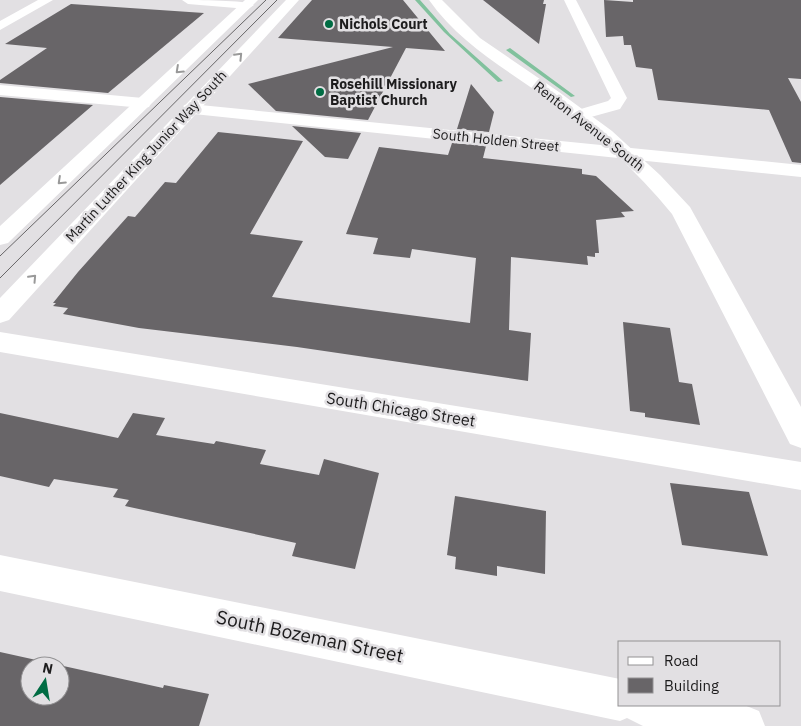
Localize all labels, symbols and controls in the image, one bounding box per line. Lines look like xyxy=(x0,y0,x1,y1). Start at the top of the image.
place label: Nichols Court xyxy=(339,15,428,33)
marker: Nichols Court xyxy=(323,18,335,30)
one-way arrow xyxy=(233,53,242,62)
one-way arrow xyxy=(175,64,184,73)
street label: Martin Luther King Junior Way South xyxy=(62,66,230,246)
place label: Rosehill Missionary Baptist Church xyxy=(330,75,458,109)
street label: Renton Avenue South xyxy=(530,77,648,175)
marker: Rosehill Missionary Baptist Church xyxy=(314,86,326,98)
street label: South Holden Street xyxy=(432,124,560,156)
one-way arrow xyxy=(57,175,66,184)
one-way arrow xyxy=(27,274,36,283)
street label: South Chicago Street xyxy=(325,387,477,431)
street label: South Bozeman Street xyxy=(214,604,406,668)
legend xyxy=(618,641,781,706)
text: Road xyxy=(664,651,699,670)
north arrow xyxy=(20,656,70,706)
text: N xyxy=(41,658,55,678)
text: Building xyxy=(664,676,719,695)

